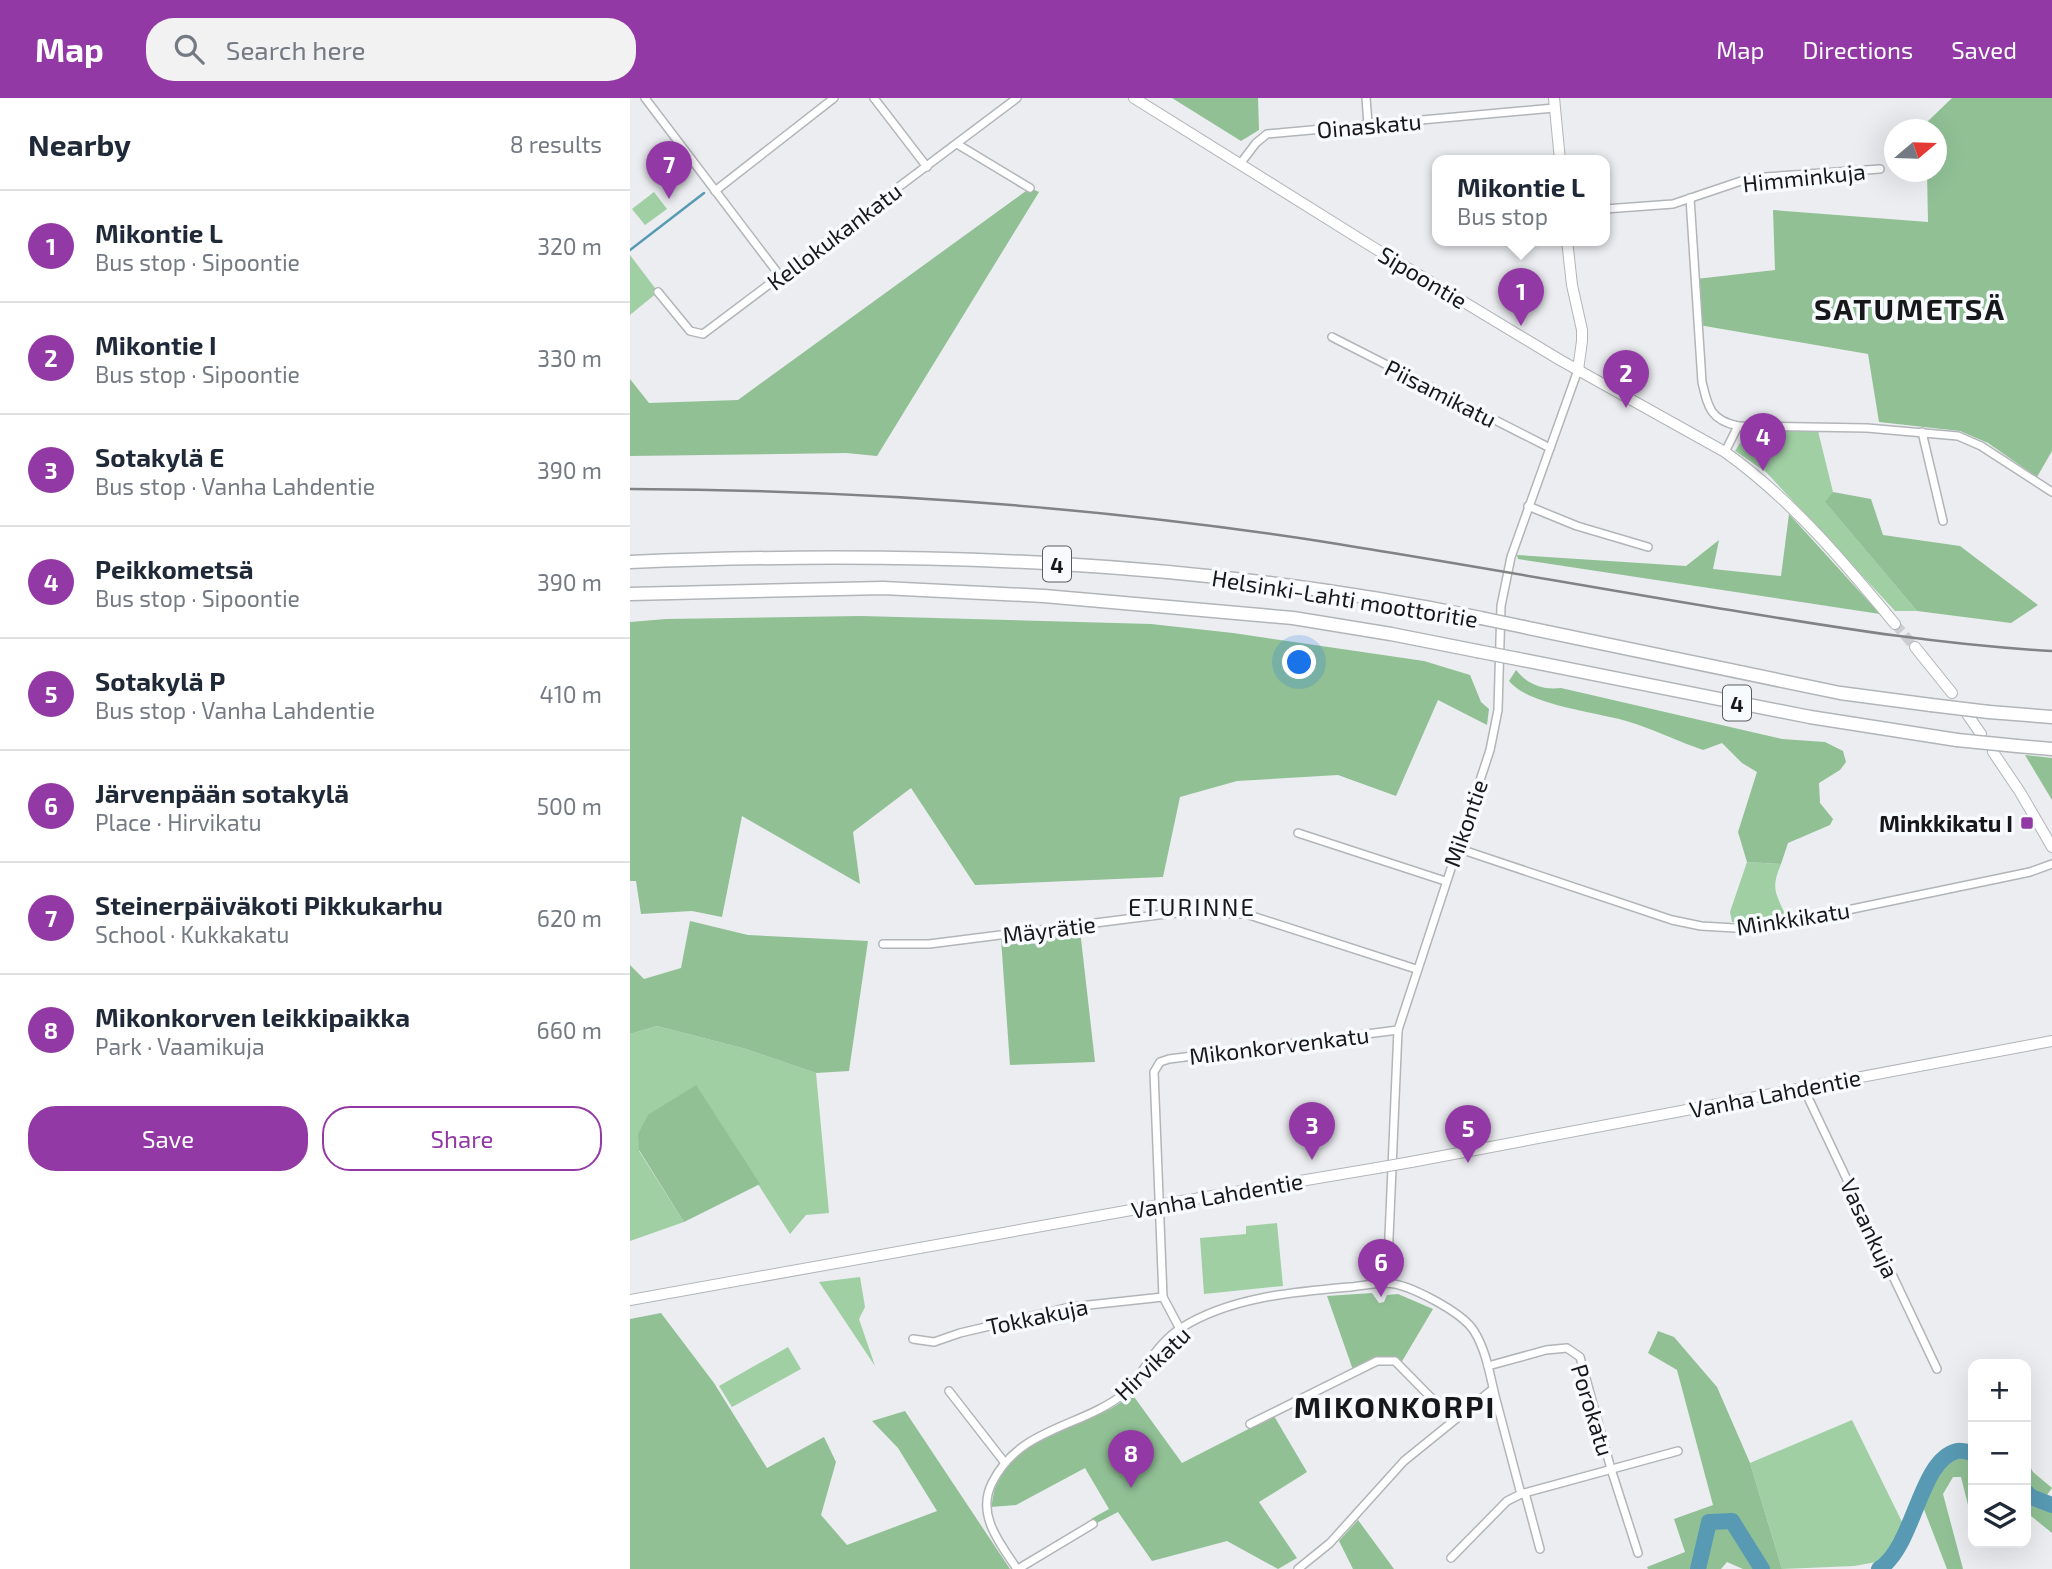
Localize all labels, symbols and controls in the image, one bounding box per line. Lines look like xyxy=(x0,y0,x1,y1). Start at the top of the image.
search box xyxy=(146,18,636,81)
text: Map xyxy=(35,29,104,69)
icon: search xyxy=(170,30,208,68)
text: Search here xyxy=(226,34,365,65)
text: Map xyxy=(1716,35,1764,64)
text: Directions xyxy=(1802,35,1913,64)
text: Saved xyxy=(1951,35,2017,64)
street label: Oinaskatu xyxy=(1316,106,1422,144)
north arrow xyxy=(1884,119,1947,182)
text: Nearby xyxy=(28,126,131,162)
text: 8 results xyxy=(510,130,602,158)
pin: 7 xyxy=(646,141,692,199)
popup xyxy=(1432,155,1610,246)
street label: Himminkuja xyxy=(1741,157,1867,197)
text: Mikontie L xyxy=(1457,171,1585,202)
street label: Kellokukankatu xyxy=(761,176,907,296)
text: Bus stop xyxy=(1457,202,1548,230)
text: Mikontie L xyxy=(95,217,223,248)
text: 1 xyxy=(46,232,56,260)
text: 320 m xyxy=(537,232,602,260)
street label: Sipoontie xyxy=(1374,240,1472,314)
text: Bus stop · Sipoontie xyxy=(95,248,300,276)
pin: 1 xyxy=(1498,268,1544,326)
district label: SATUMETSÄ xyxy=(1814,290,2006,326)
text: Mikontie I xyxy=(95,329,217,360)
text: 2 xyxy=(44,344,58,372)
text: 330 m xyxy=(537,344,602,372)
pin: 2 xyxy=(1603,350,1649,408)
street label: Piisamikatu xyxy=(1381,353,1501,433)
text: Bus stop · Sipoontie xyxy=(95,360,300,388)
pin: 4 xyxy=(1740,413,1786,471)
text: Sotakylä E xyxy=(95,441,224,472)
text: 3 xyxy=(44,456,58,484)
text: 390 m xyxy=(537,456,602,484)
text: Bus stop · Vanha Lahdentie xyxy=(95,472,375,500)
road number: 4 xyxy=(1043,546,1071,582)
text: Peikkometsä xyxy=(95,553,254,584)
street label: Helsinki-Lahti moottoritie xyxy=(1210,563,1480,633)
text: 4 xyxy=(44,568,58,596)
text: 390 m xyxy=(537,568,602,596)
text: Bus stop · Sipoontie xyxy=(95,584,300,612)
your location xyxy=(1282,645,1316,679)
text: Sotakylä P xyxy=(95,665,225,696)
text: 5 xyxy=(45,680,57,708)
text: 410 m xyxy=(540,680,602,708)
road number: 4 xyxy=(1723,686,1751,720)
text: Bus stop · Vanha Lahdentie xyxy=(95,696,375,724)
street label: Mikontie xyxy=(1437,776,1493,870)
text: Järvenpään sotakylä xyxy=(95,777,349,808)
text: 6 xyxy=(44,792,58,820)
text: 500 m xyxy=(537,792,602,820)
text: Place · Hirvikatu xyxy=(95,808,262,836)
place label: Minkkikatu I xyxy=(1879,809,2013,837)
marker: Minkkikatu I xyxy=(2019,815,2035,831)
text: Steinerpäiväkoti Pikkukarhu xyxy=(95,889,443,920)
district label: ETURINNE xyxy=(1128,892,1256,921)
street label: Minkkikatu xyxy=(1734,895,1852,941)
text: 7 xyxy=(45,904,57,932)
text: 620 m xyxy=(537,904,602,932)
street label: Mäyrätie xyxy=(1001,909,1097,949)
text: School · Kukkakatu xyxy=(95,920,289,948)
text: Mikonkorven leikkipaikka xyxy=(95,1001,410,1032)
text: 8 xyxy=(44,1016,58,1044)
text: 660 m xyxy=(537,1016,602,1044)
street label: Mikonkorvenkatu xyxy=(1187,1020,1371,1070)
text: Park · Vaamikuja xyxy=(95,1032,265,1060)
street label: Vanha Lahdentie xyxy=(1687,1063,1863,1123)
pin: 3 xyxy=(1289,1102,1335,1160)
pin: 5 xyxy=(1445,1105,1491,1163)
button: Save xyxy=(28,1106,308,1171)
button: Share xyxy=(322,1106,602,1171)
street label: Vanha Lahdentie xyxy=(1129,1166,1305,1224)
street label: Vasankuja xyxy=(1835,1174,1905,1282)
pin: 6 xyxy=(1358,1239,1404,1297)
street label: Tokkakuja xyxy=(984,1292,1090,1340)
street label: Hirvikatu xyxy=(1108,1320,1196,1406)
map controls xyxy=(1968,1359,2031,1548)
button: + xyxy=(1968,1359,2031,1422)
street label: Porokatu xyxy=(1566,1361,1620,1459)
district label: MIKONKORPI xyxy=(1294,1388,1496,1424)
button: − xyxy=(1968,1422,2031,1485)
pin: 8 xyxy=(1108,1430,1154,1488)
button: layers xyxy=(1968,1485,2031,1548)

